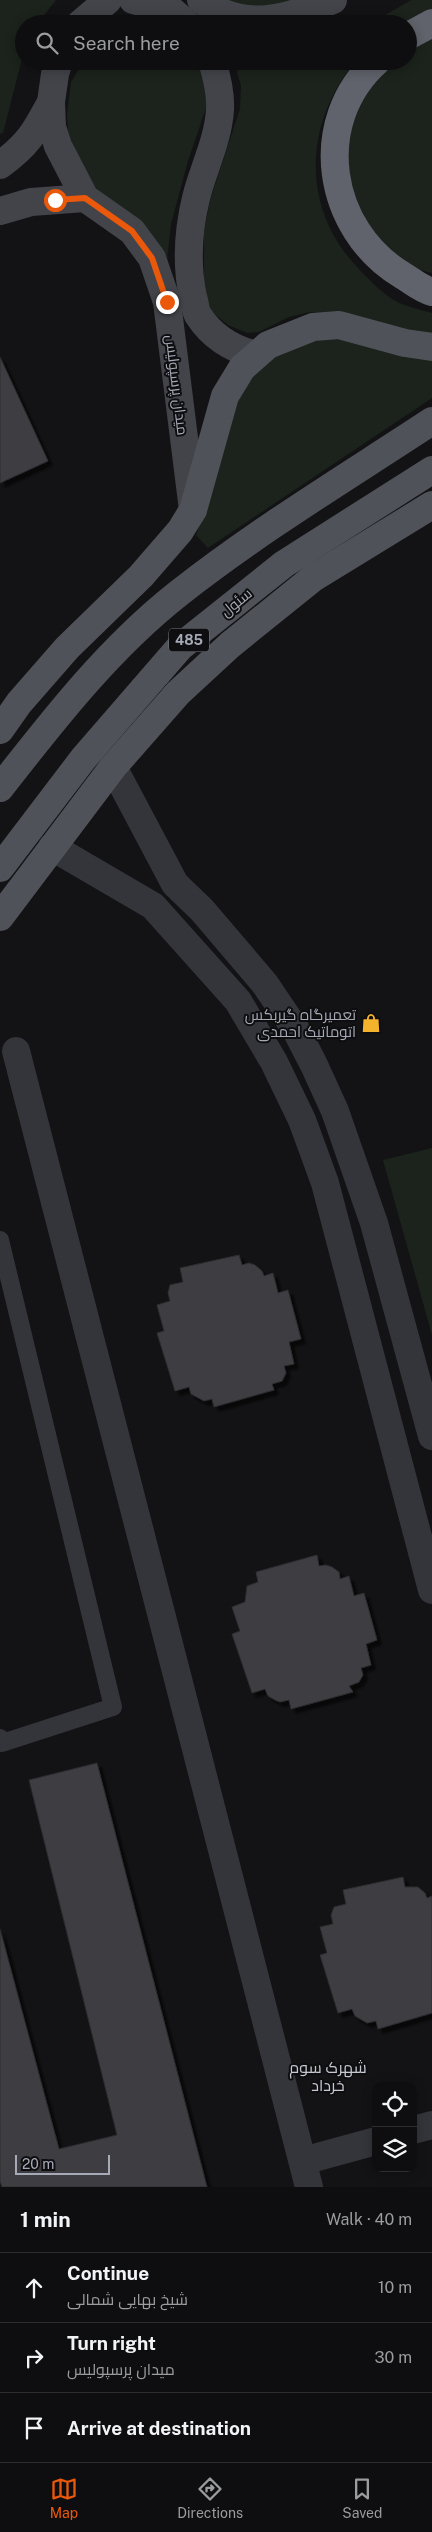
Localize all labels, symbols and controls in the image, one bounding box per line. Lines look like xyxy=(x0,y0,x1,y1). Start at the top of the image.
search box xyxy=(15,15,417,70)
icon: search xyxy=(33,29,61,57)
text: Search here xyxy=(73,32,180,54)
route start xyxy=(44,189,67,212)
route end xyxy=(156,291,179,314)
street label: میدان پرسپولیس xyxy=(160,334,192,436)
street label: سئول xyxy=(217,584,256,621)
road number: 485 xyxy=(169,628,209,652)
place label: تعمیرگاه گیربکس اتوماتیک احمدی xyxy=(245,1006,356,1042)
shop icon: تعمیرگاه گیربکس اتوماتیک احمدی xyxy=(360,1012,382,1034)
district label: شهرک سوم خرداد xyxy=(289,2058,367,2095)
map controls xyxy=(372,2082,417,2172)
button: locate xyxy=(372,2082,417,2127)
button: layers xyxy=(372,2127,417,2172)
scale bar xyxy=(15,2152,110,2175)
text: 20 m xyxy=(22,2156,54,2172)
text: 1 min xyxy=(20,2207,71,2232)
text: Walk · 40 m xyxy=(326,2210,412,2229)
text: Continue xyxy=(67,2262,149,2284)
icon: ahead xyxy=(20,2274,48,2302)
text: 10 m xyxy=(378,2278,412,2297)
text: شیخ بهایی شمالی xyxy=(67,2290,188,2309)
text: Turn right xyxy=(67,2332,156,2354)
icon: right xyxy=(20,2344,48,2372)
text: 30 m xyxy=(375,2348,412,2367)
text: میدان پرسپولیس xyxy=(67,2360,175,2379)
icon: arrive xyxy=(20,2414,48,2442)
text: Arrive at destination xyxy=(67,2417,251,2439)
tab: Map xyxy=(50,2475,78,2521)
tab: Directions xyxy=(177,2475,243,2521)
tab: Saved xyxy=(342,2475,382,2521)

